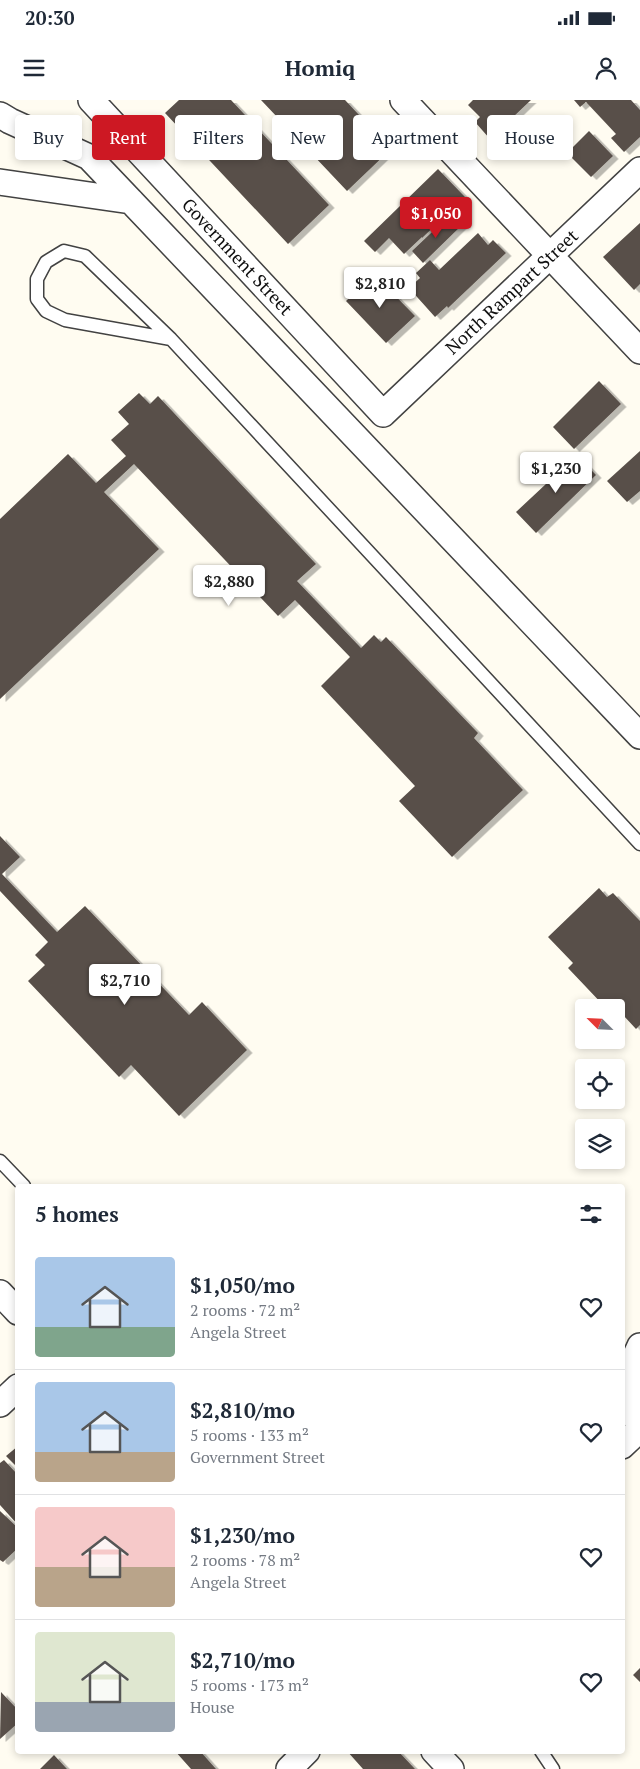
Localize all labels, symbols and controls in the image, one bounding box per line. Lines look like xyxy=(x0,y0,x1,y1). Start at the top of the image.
text: 20:30 xyxy=(25,5,74,30)
text: Homiq xyxy=(285,53,355,82)
icon: menu xyxy=(20,54,48,82)
icon: person xyxy=(592,54,620,82)
chip: Buy xyxy=(15,115,82,160)
chip: Rent xyxy=(92,115,165,160)
chip: Filters xyxy=(175,115,262,160)
chip: New xyxy=(272,115,343,160)
chip: Apartment xyxy=(353,115,477,160)
chip: House xyxy=(487,115,573,160)
street label: Government Street xyxy=(177,193,298,320)
pin: $1,050 xyxy=(395,196,477,239)
text: $1,050 xyxy=(411,202,461,224)
street label: North Rampart Street xyxy=(440,223,583,359)
pin: $2,810 xyxy=(339,266,421,309)
text: $2,810 xyxy=(355,272,405,294)
pin: $1,230 xyxy=(515,452,597,494)
text: $1,230 xyxy=(531,457,581,479)
pin: $2,880 xyxy=(188,564,270,607)
text: $2,880 xyxy=(204,570,254,592)
pin: $2,710 xyxy=(84,964,166,1006)
text: $2,710 xyxy=(100,969,150,991)
north arrow xyxy=(575,999,625,1049)
map controls xyxy=(575,999,625,1169)
button: locate xyxy=(575,1059,625,1109)
button: layers xyxy=(575,1119,625,1169)
text: 5 homes xyxy=(35,1200,119,1228)
icon: filters xyxy=(577,1200,605,1228)
text: $1,050/mo xyxy=(190,1271,295,1299)
icon: home xyxy=(75,1277,135,1337)
icon: heart xyxy=(577,1293,605,1321)
text: 2 rooms · 72 m² xyxy=(190,1299,300,1321)
text: Angela Street xyxy=(190,1321,286,1343)
text: $2,810/mo xyxy=(190,1396,295,1424)
icon: home xyxy=(75,1402,135,1462)
icon: heart xyxy=(577,1418,605,1446)
text: 5 rooms · 133 m² xyxy=(190,1424,309,1446)
text: Government Street xyxy=(190,1446,325,1468)
text: $1,230/mo xyxy=(190,1521,295,1549)
icon: home xyxy=(75,1527,135,1587)
icon: heart xyxy=(577,1543,605,1571)
text: 2 rooms · 78 m² xyxy=(190,1549,300,1571)
text: Angela Street xyxy=(190,1571,286,1593)
text: $2,710/mo xyxy=(190,1646,295,1674)
icon: home xyxy=(75,1652,135,1712)
icon: heart xyxy=(577,1668,605,1696)
text: 5 rooms · 173 m² xyxy=(190,1674,309,1696)
text: House xyxy=(190,1696,235,1718)

